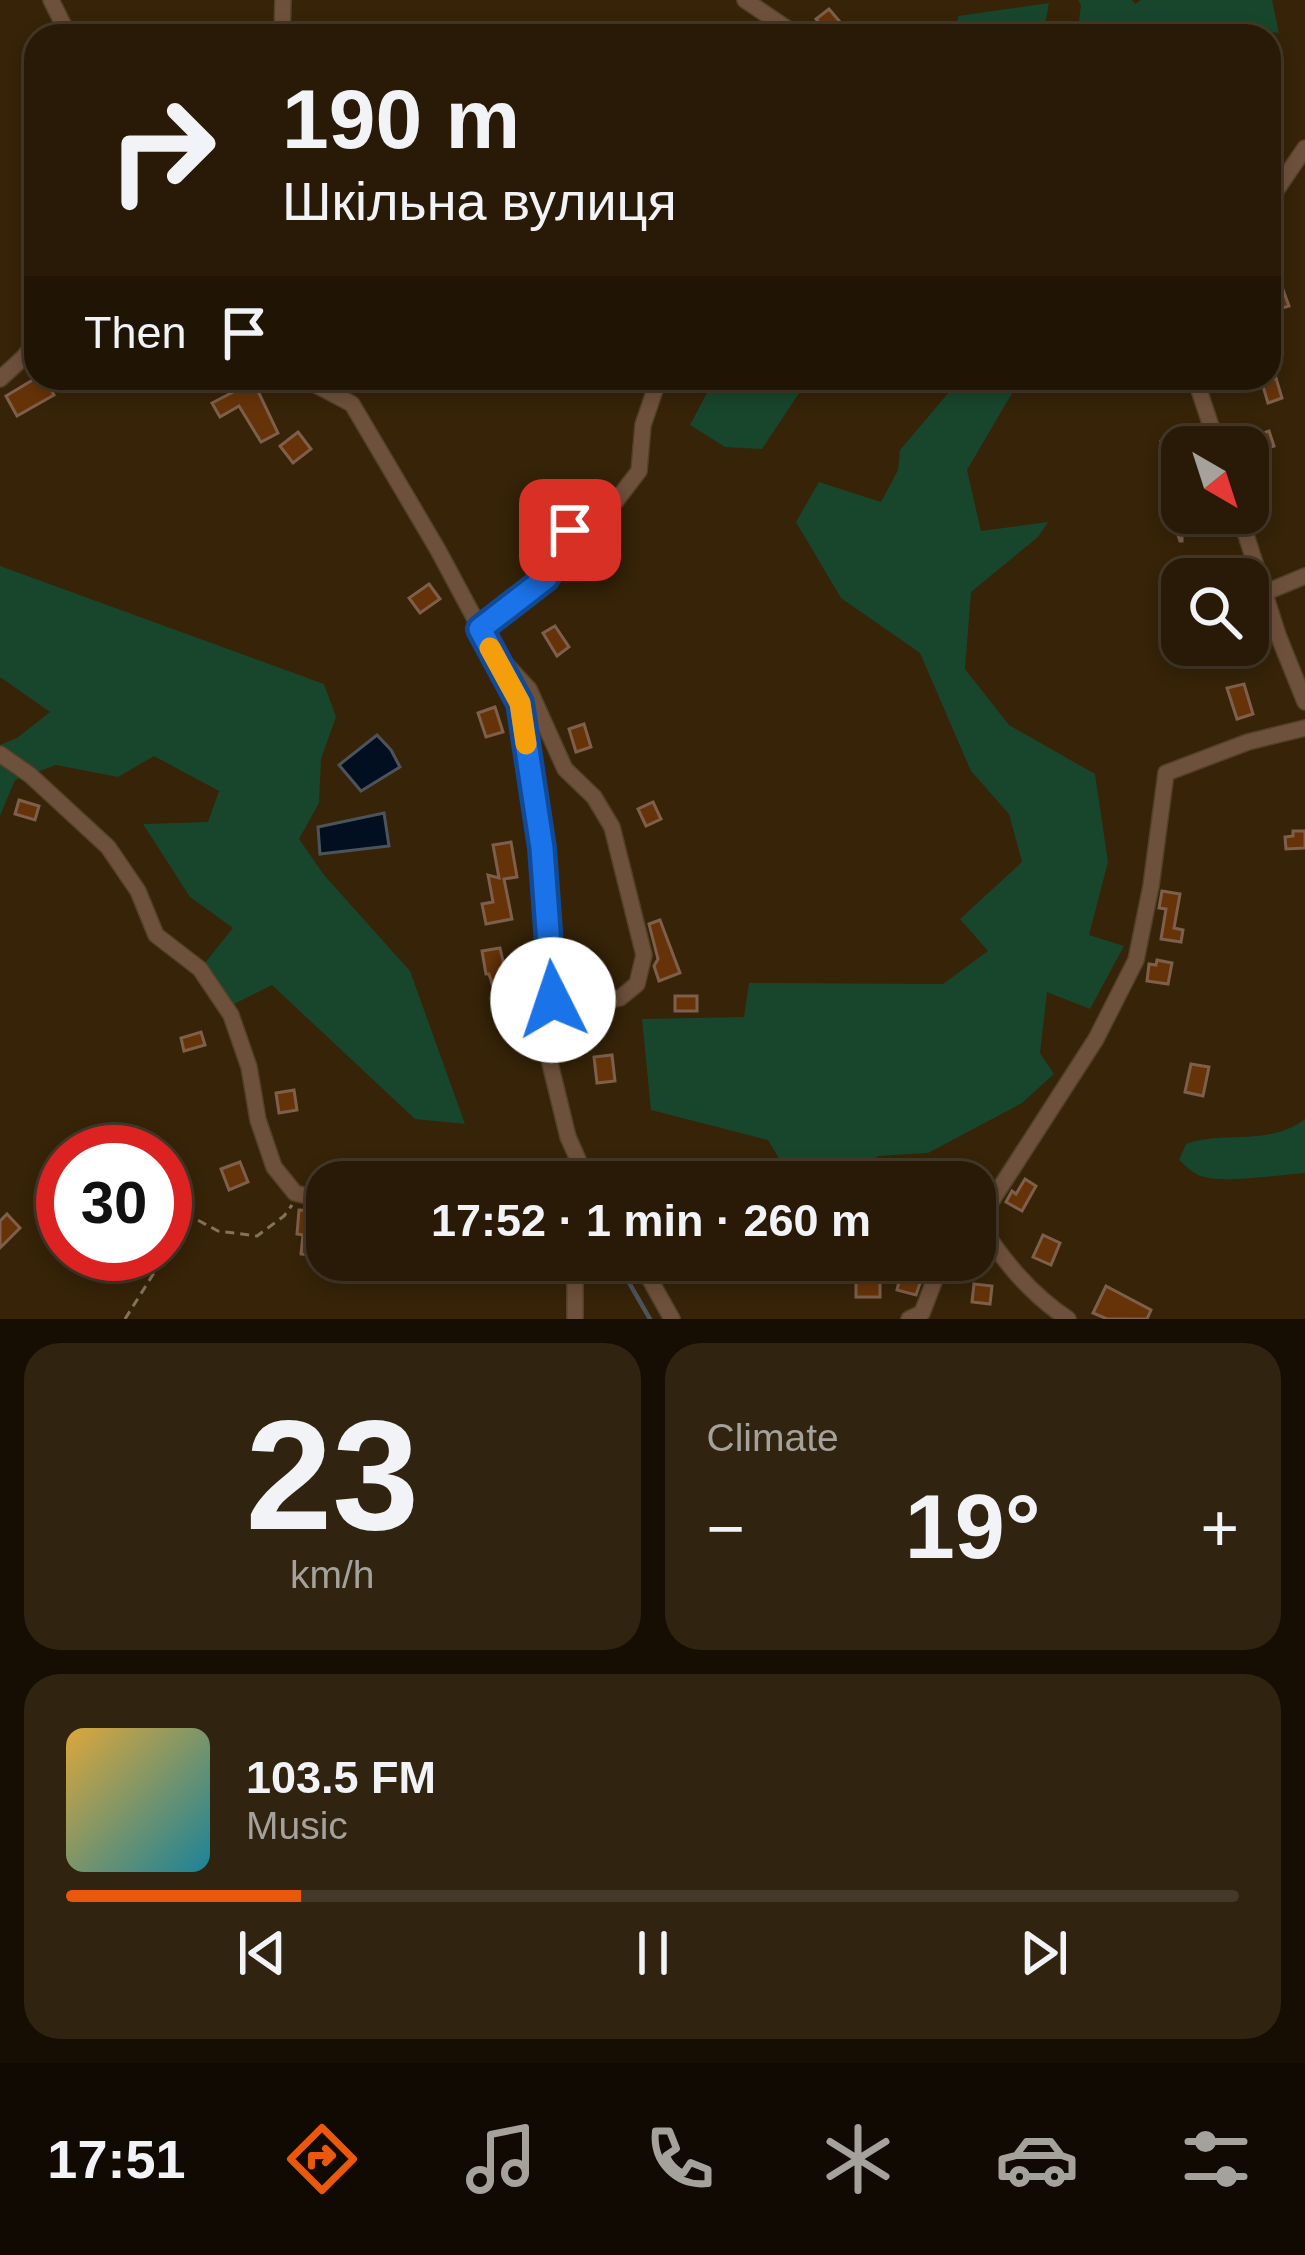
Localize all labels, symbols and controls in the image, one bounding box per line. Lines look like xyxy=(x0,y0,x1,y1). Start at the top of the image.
icon: right xyxy=(84,72,240,228)
text: 190 m xyxy=(282,72,520,166)
text: Шкільна вулиця xyxy=(282,171,677,231)
icon: arrive xyxy=(211,300,277,366)
text: Then xyxy=(84,307,187,358)
north arrow xyxy=(1161,426,1269,534)
map controls xyxy=(1161,426,1269,666)
pin xyxy=(519,479,621,581)
icon: arrive xyxy=(537,497,603,563)
button: search xyxy=(1161,558,1269,666)
position arrow xyxy=(490,937,616,1063)
speed limit sign: 30 xyxy=(36,1125,192,1281)
text: 17:52 · 1 min · 260 m xyxy=(431,1195,871,1246)
text: 23 xyxy=(245,1388,419,1562)
text: Climate xyxy=(707,1416,839,1459)
text: 19° xyxy=(905,1477,1041,1577)
text: − xyxy=(707,1491,745,1565)
text: + xyxy=(1200,1491,1239,1565)
text: km/h xyxy=(290,1553,375,1596)
text: 103.5 FM xyxy=(246,1752,436,1803)
text: Music xyxy=(246,1804,348,1847)
icon: previous xyxy=(229,1920,295,1986)
icon: pause xyxy=(620,1920,686,1986)
icon: next xyxy=(1011,1920,1077,1986)
icon: directions xyxy=(280,2117,364,2201)
icon: music xyxy=(459,2117,543,2201)
icon: phone xyxy=(638,2117,722,2201)
icon: climate xyxy=(816,2117,900,2201)
icon: car xyxy=(995,2117,1079,2201)
icon: filters xyxy=(1174,2117,1258,2201)
text: 17:51 xyxy=(47,2129,185,2189)

